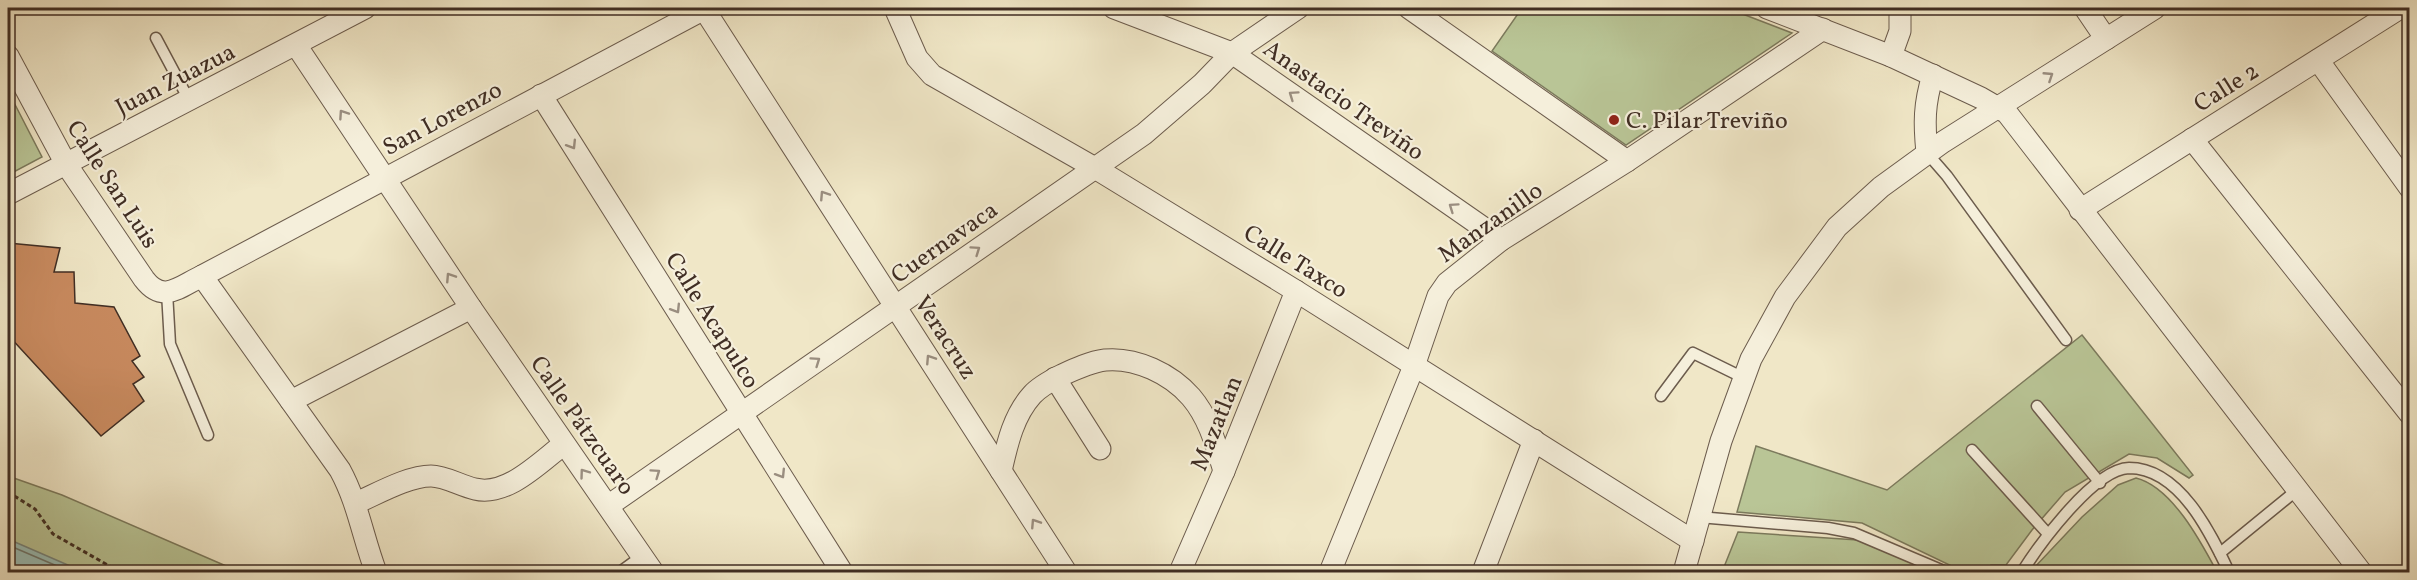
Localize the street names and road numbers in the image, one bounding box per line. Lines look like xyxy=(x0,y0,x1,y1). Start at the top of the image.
street label: Anastacio Treviño xyxy=(1255,33,1430,170)
street label: Juan Zuazua xyxy=(110,36,242,126)
street label: Calle 2 xyxy=(2188,55,2266,122)
street label: San Lorenzo xyxy=(377,74,509,166)
street label: Calle San Luis xyxy=(57,114,166,256)
street label: Manzanillo xyxy=(1432,175,1551,272)
street label: Cuernavaca xyxy=(885,194,1005,293)
street label: Calle Taxco xyxy=(1236,217,1354,308)
street label: Calle Acapulco xyxy=(656,246,767,396)
street label: Veracruz xyxy=(904,289,984,387)
street label: Calle Pátzcuaro xyxy=(521,350,642,503)
street label: Mazatlan xyxy=(1183,371,1252,476)

